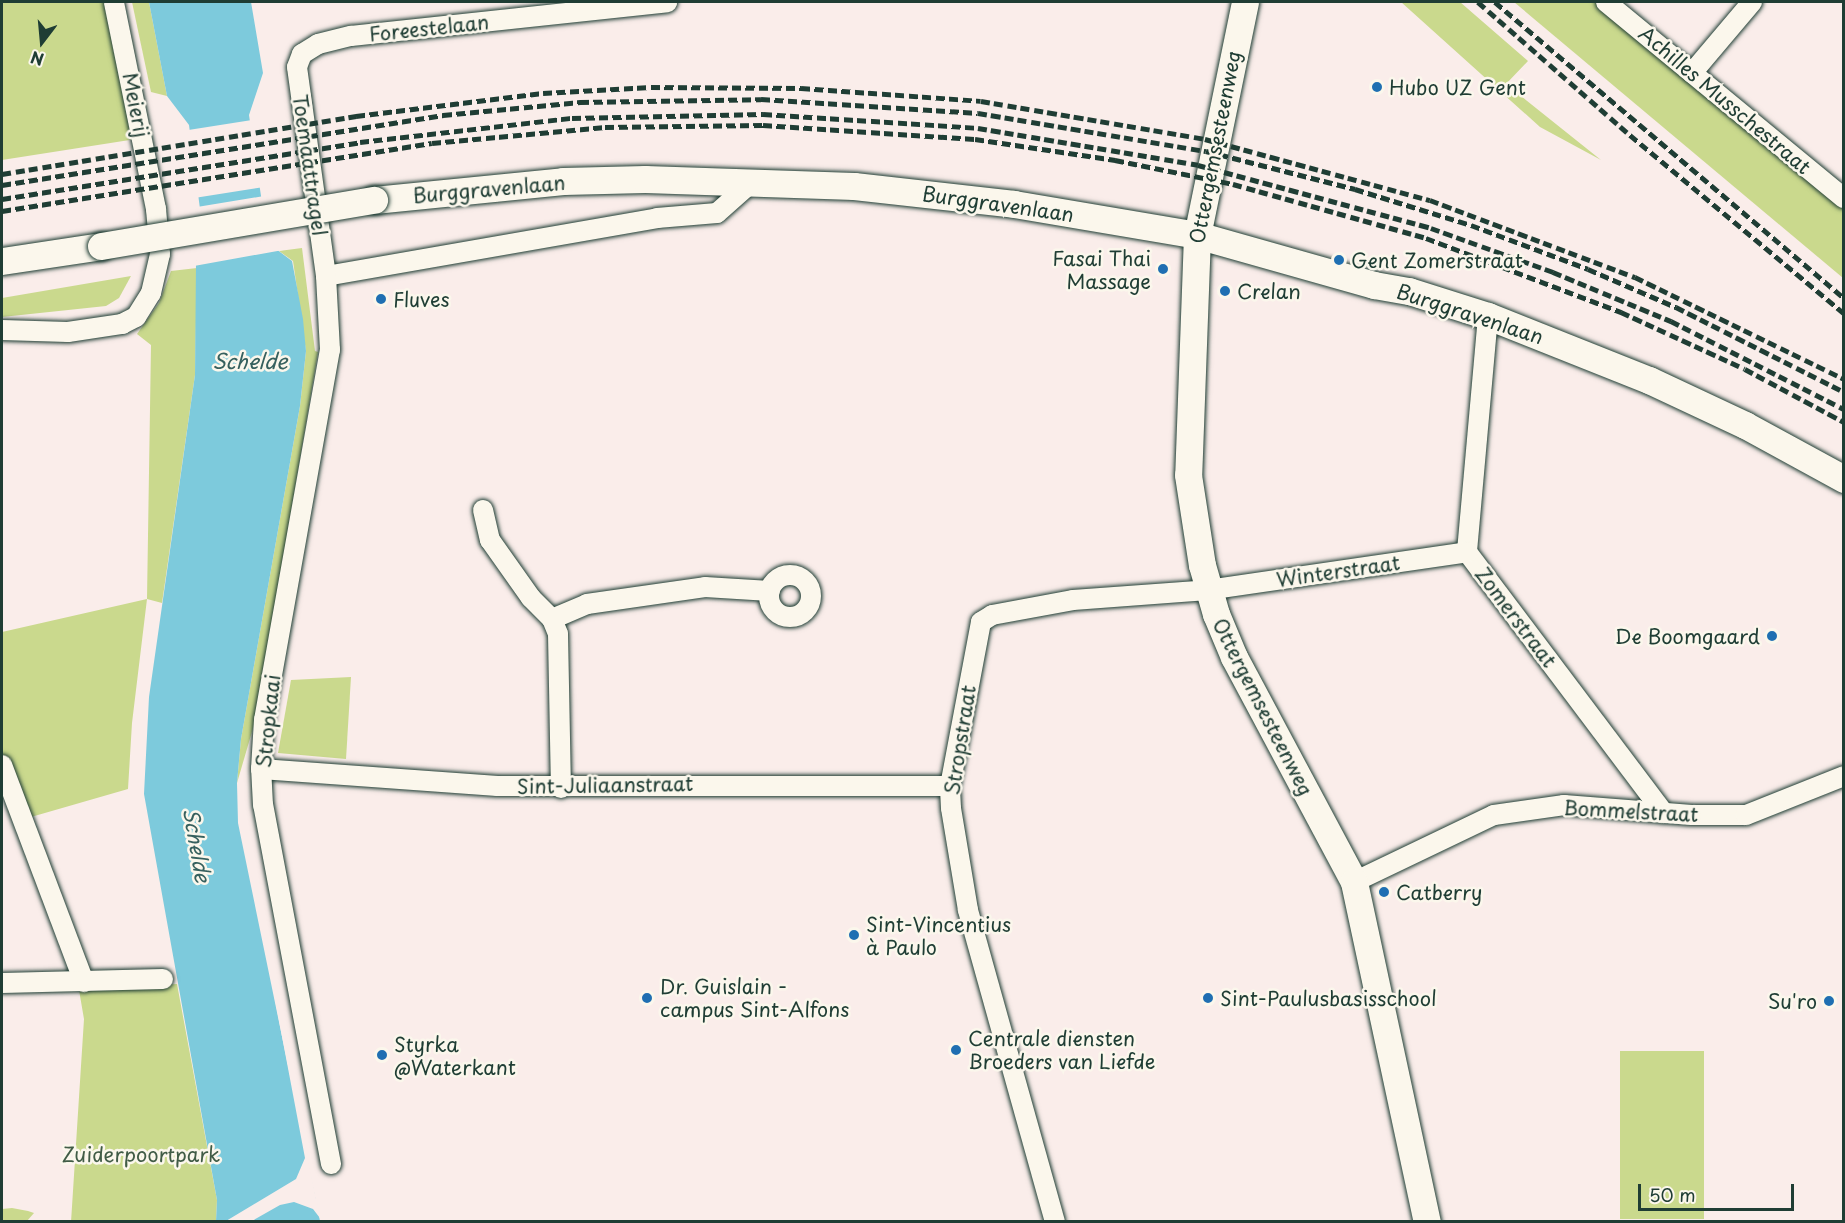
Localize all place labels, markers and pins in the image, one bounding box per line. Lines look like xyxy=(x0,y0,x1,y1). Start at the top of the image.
place label: Hubo UZ Gent xyxy=(1389,75,1528,99)
marker: Hubo UZ Gent xyxy=(1370,80,1384,94)
place label: Fasai Thai Massage xyxy=(1052,246,1151,293)
place label: Gent Zomerstraat xyxy=(1351,248,1524,272)
marker: Gent Zomerstraat xyxy=(1332,253,1346,267)
marker: Fasai Thai Massage xyxy=(1156,262,1170,276)
place label: Crelan xyxy=(1237,279,1301,303)
marker: Crelan xyxy=(1218,284,1232,298)
place label: Fluves xyxy=(393,287,450,311)
marker: Fluves xyxy=(374,292,388,306)
place label: De Boomgaard xyxy=(1616,624,1760,648)
marker: De Boomgaard xyxy=(1765,629,1779,643)
place label: Catberry xyxy=(1396,880,1482,904)
marker: Catberry xyxy=(1377,885,1391,899)
place label: Sint-Vincentius à Paulo xyxy=(866,912,1011,959)
marker: Sint-Vincentius à Paulo xyxy=(847,928,861,942)
place label: Dr. Guislain - campus Sint-Alfons xyxy=(660,975,849,1022)
place label: Sint-Paulusbasisschool xyxy=(1220,986,1437,1010)
marker: Dr. Guislain - campus Sint-Alfons xyxy=(638,989,656,1007)
place label: Su'ro xyxy=(1768,989,1817,1013)
marker: Sint-Paulusbasisschool xyxy=(1201,991,1215,1005)
marker: Su'ro xyxy=(1822,994,1836,1008)
place label: Centrale diensten Broeders van Liefde xyxy=(968,1026,1157,1073)
place label: Styrka @Waterkant xyxy=(394,1032,516,1079)
marker: Centrale diensten Broeders van Liefde xyxy=(949,1043,963,1057)
marker: Styrka @Waterkant xyxy=(375,1048,389,1062)

